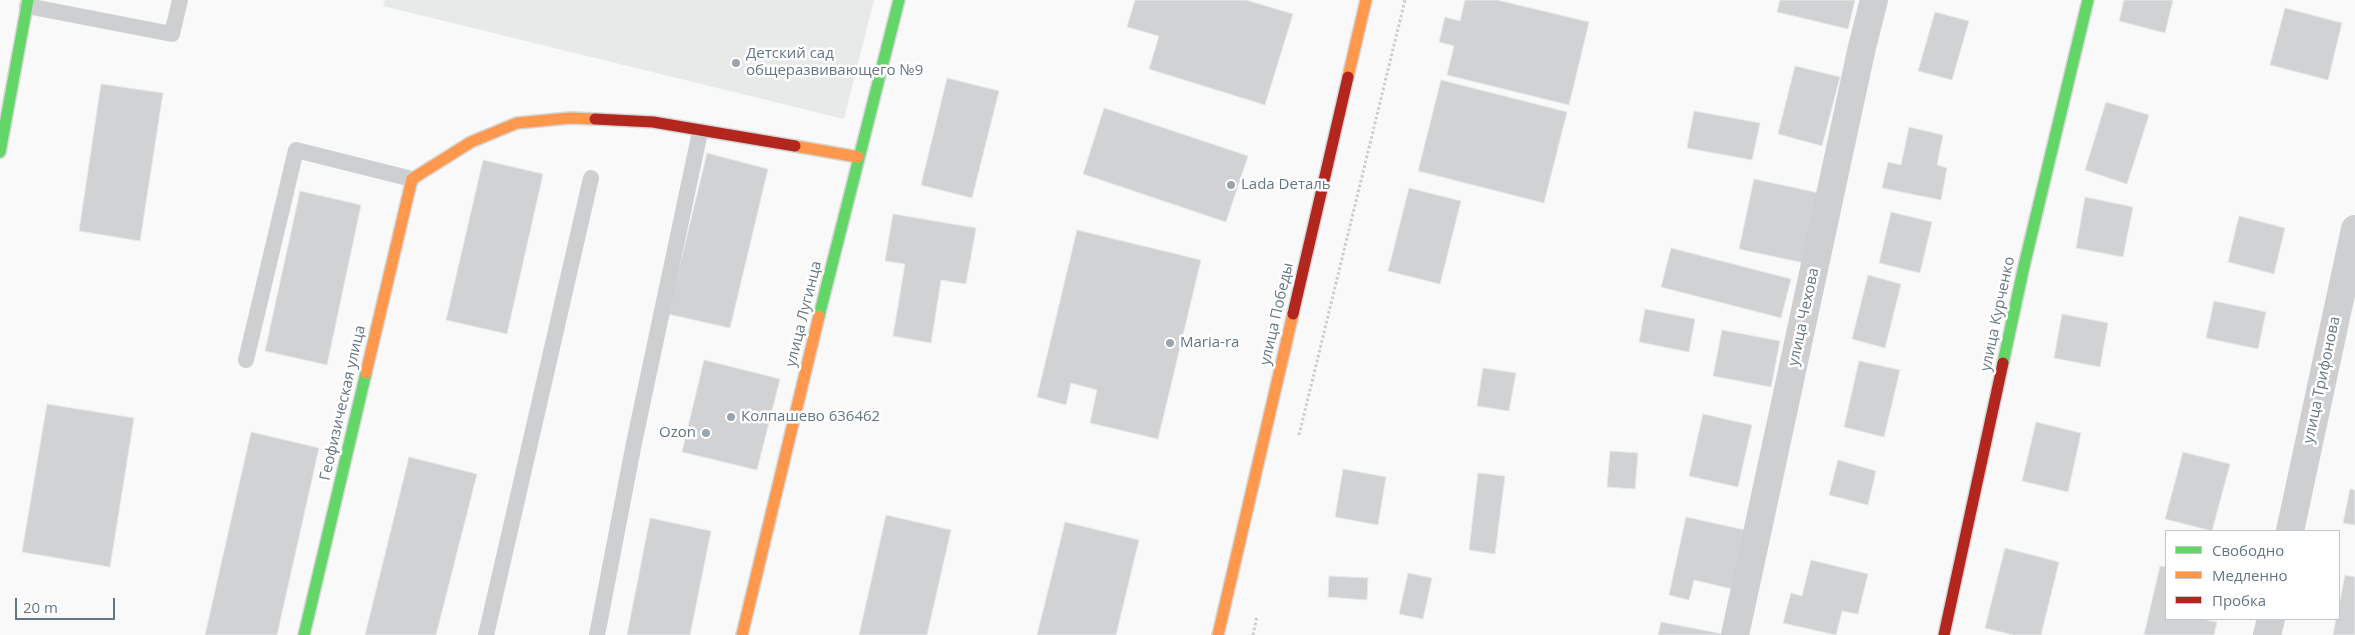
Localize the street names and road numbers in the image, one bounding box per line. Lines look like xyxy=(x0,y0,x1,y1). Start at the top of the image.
street label: улица Курченко xyxy=(1977,255,2019,373)
street label: улица Лугинца xyxy=(782,259,826,369)
street label: улица Победы xyxy=(1256,261,1298,367)
street label: улица Чехова xyxy=(1785,266,1823,368)
street label: улица Трифонова xyxy=(2300,315,2344,445)
street label: Геофизическая улица xyxy=(316,324,370,482)

